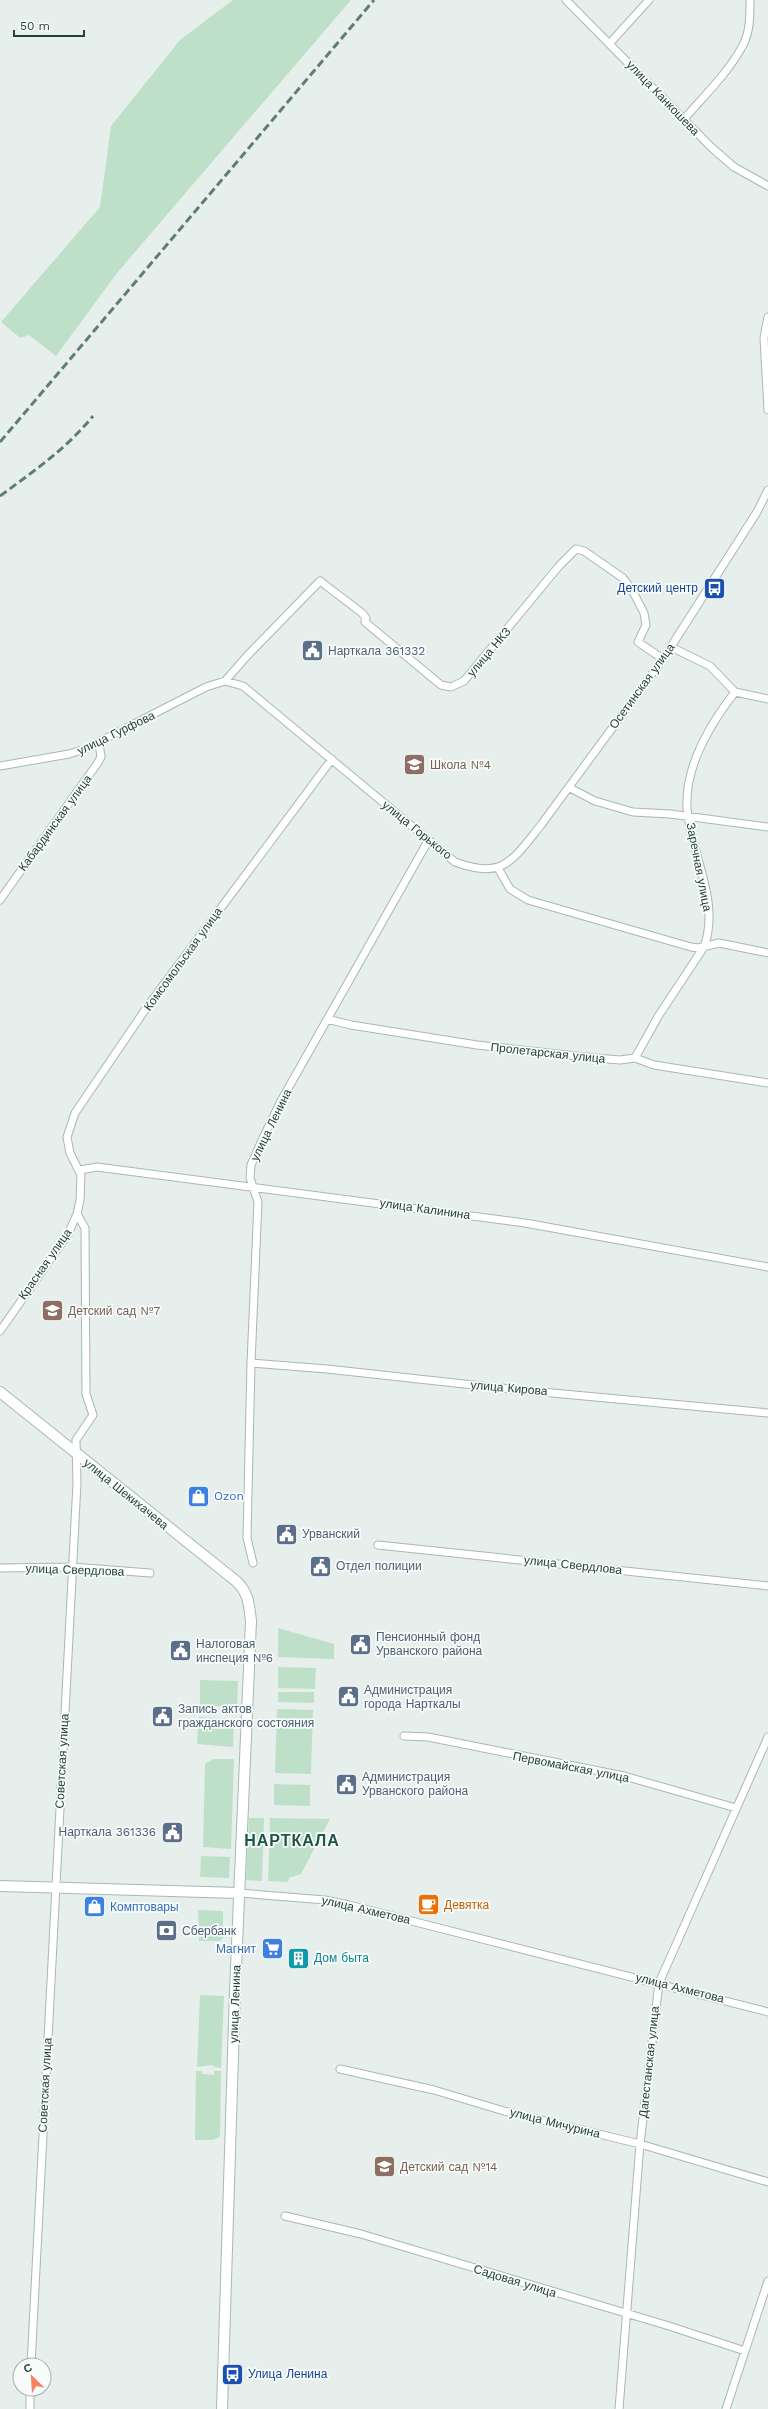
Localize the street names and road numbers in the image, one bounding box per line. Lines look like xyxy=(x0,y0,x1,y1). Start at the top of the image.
street label: улица Канкошева xyxy=(624,58,703,139)
street label: улица НКЗ xyxy=(464,625,514,679)
street label: Осетинская улица xyxy=(606,640,678,731)
street label: улица Гурфова xyxy=(75,708,157,758)
street label: Кабардинская улица xyxy=(15,772,95,874)
street label: улица Горького xyxy=(379,798,455,862)
street label: Заречная улица xyxy=(684,821,715,913)
street label: Комсомольская улица xyxy=(141,904,225,1013)
street label: Пролетарская улица xyxy=(490,1040,606,1066)
street label: улица Ленина xyxy=(248,1086,295,1163)
street label: улица Калинина xyxy=(379,1196,471,1222)
street label: Красная улица xyxy=(15,1226,75,1302)
street label: улица Кирова xyxy=(470,1378,548,1398)
street label: улица Шекихачева xyxy=(81,1456,171,1533)
street label: улица Свердлова xyxy=(523,1553,623,1577)
street label: улица Свердлова xyxy=(25,1561,125,1579)
street label: Советская улица xyxy=(53,1713,71,1809)
street label: Первомайская улица xyxy=(512,1749,631,1785)
street label: улица Ахметова xyxy=(320,1893,412,1927)
street label: улица Ленина xyxy=(227,1964,243,2043)
street label: улица Ахметова xyxy=(634,1970,726,2006)
street label: Дагестанская улица xyxy=(636,2005,662,2118)
street label: Советская улица xyxy=(36,2037,54,2133)
street label: улица Мичурина xyxy=(508,2105,602,2141)
street label: Садовая улица xyxy=(472,2262,558,2300)

